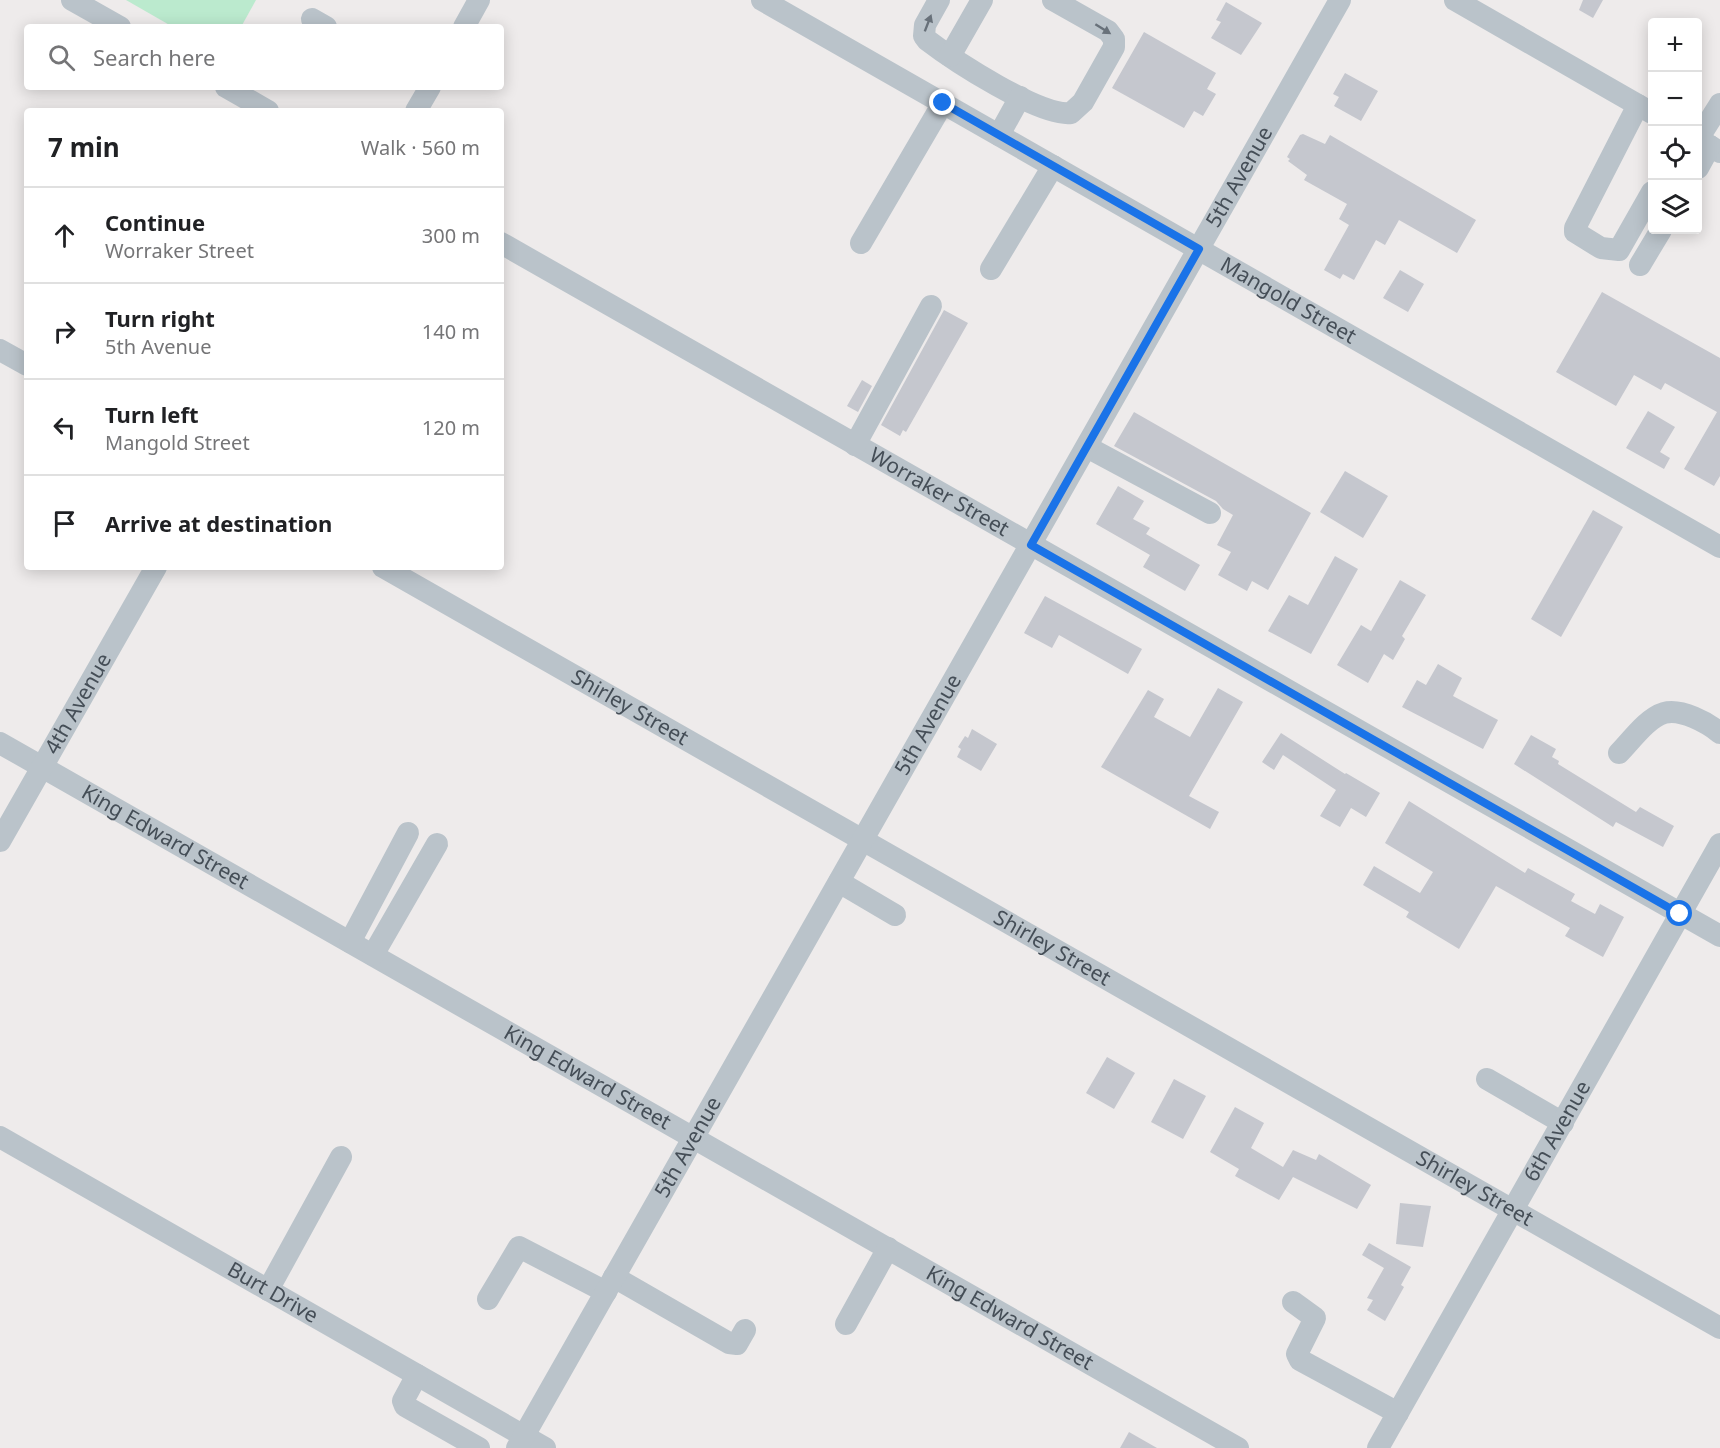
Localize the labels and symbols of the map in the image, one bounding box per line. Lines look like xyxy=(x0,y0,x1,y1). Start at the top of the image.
one-way arrow xyxy=(923,14,933,32)
one-way arrow xyxy=(1095,24,1112,35)
route end xyxy=(929,89,955,115)
street label: 5th Avenue xyxy=(1199,121,1278,232)
street label: Mangold Street xyxy=(1216,250,1362,350)
street label: Worraker Street xyxy=(865,440,1015,542)
street label: 4th Avenue xyxy=(37,648,117,759)
street label: Shirley Street xyxy=(567,662,694,751)
street label: 5th Avenue xyxy=(887,669,967,780)
street label: King Edward Street xyxy=(77,777,255,895)
route start xyxy=(1666,900,1692,926)
street label: Shirley Street xyxy=(989,903,1117,992)
street label: King Edward Street xyxy=(499,1018,677,1136)
street label: 6th Avenue xyxy=(1517,1075,1596,1186)
street label: 5th Avenue xyxy=(647,1091,727,1202)
street label: Shirley Street xyxy=(1411,1143,1539,1232)
street label: Burt Drive xyxy=(223,1255,324,1329)
street label: King Edward Street xyxy=(922,1258,1099,1376)

